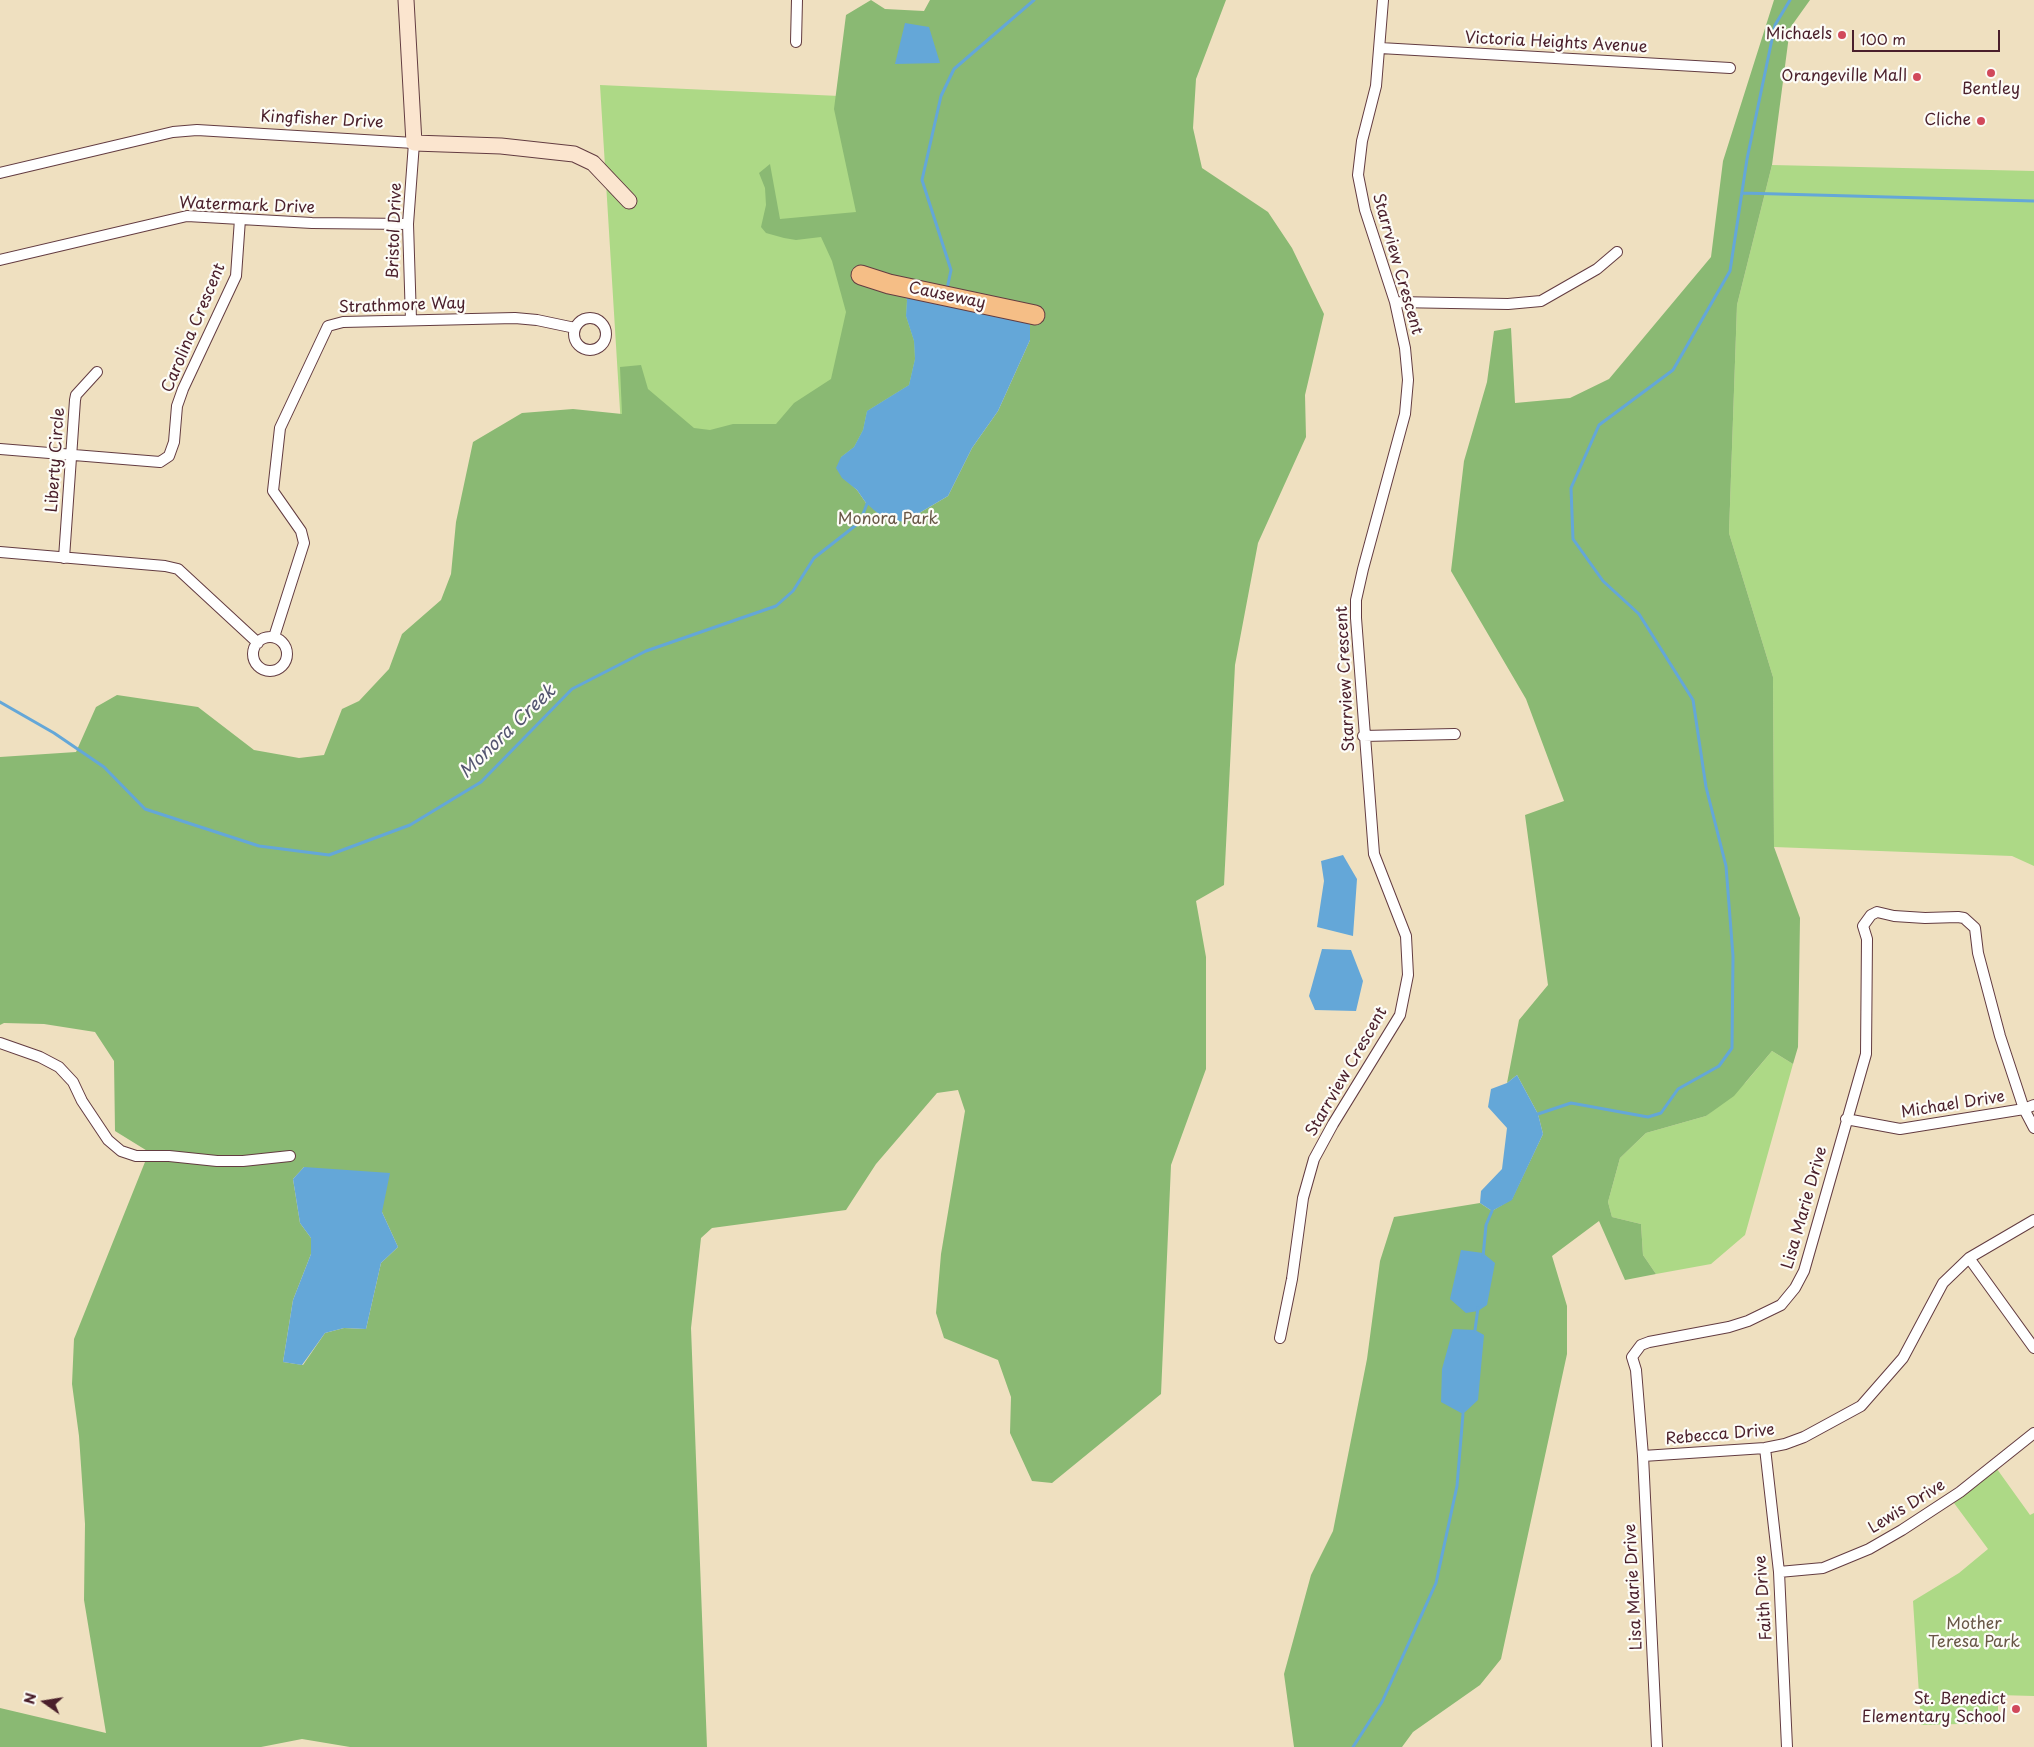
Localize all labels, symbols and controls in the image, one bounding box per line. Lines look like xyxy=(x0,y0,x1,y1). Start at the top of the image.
scale bar xyxy=(1854,20,2002,52)
place label: Michaels xyxy=(1766,25,1832,45)
text: 100 m xyxy=(1860,27,1906,50)
street label: Victoria Heights Avenue xyxy=(1464,29,1648,57)
marker: Michaels xyxy=(1836,29,1848,41)
place label: Orangeville Mall xyxy=(1781,67,1907,87)
marker: Bentley xyxy=(1985,67,1997,79)
marker: Orangeville Mall xyxy=(1911,71,1923,83)
place label: Bentley xyxy=(1962,80,2020,100)
street label: Kingfisher Drive xyxy=(260,107,384,133)
place label: Cliche xyxy=(1924,111,1971,131)
marker: Cliche xyxy=(1975,115,1987,127)
street label: Bristol Drive xyxy=(384,182,406,280)
street label: Starrview Crescent xyxy=(1368,191,1426,337)
street label: Watermark Drive xyxy=(179,194,315,218)
street label: Carolina Crescent xyxy=(158,260,230,396)
street label: Causeway xyxy=(907,278,987,314)
street label: Strathmore Way xyxy=(338,294,466,318)
street label: Liberty Circle xyxy=(43,407,69,513)
park label: Monora Park xyxy=(838,510,938,530)
street label: Starrview Crescent xyxy=(1333,606,1359,752)
water label: Monora Creek xyxy=(455,681,561,783)
street label: Starrview Crescent xyxy=(1302,1004,1392,1140)
street label: Michael Drive xyxy=(1900,1087,2006,1123)
street label: Lisa Marie Drive xyxy=(1778,1145,1832,1271)
street label: Rebecca Drive xyxy=(1665,1421,1775,1449)
street label: Lewis Drive xyxy=(1865,1476,1949,1538)
street label: Lisa Marie Drive xyxy=(1621,1523,1647,1651)
street label: Faith Drive xyxy=(1751,1555,1777,1641)
park label: Mother Teresa Park xyxy=(1928,1615,2020,1653)
north arrow xyxy=(20,1677,70,1727)
place label: St. Benedict Elementary School xyxy=(1862,1690,2006,1728)
text: N xyxy=(18,1691,41,1706)
marker: St. Benedict Elementary School xyxy=(2010,1703,2022,1715)

